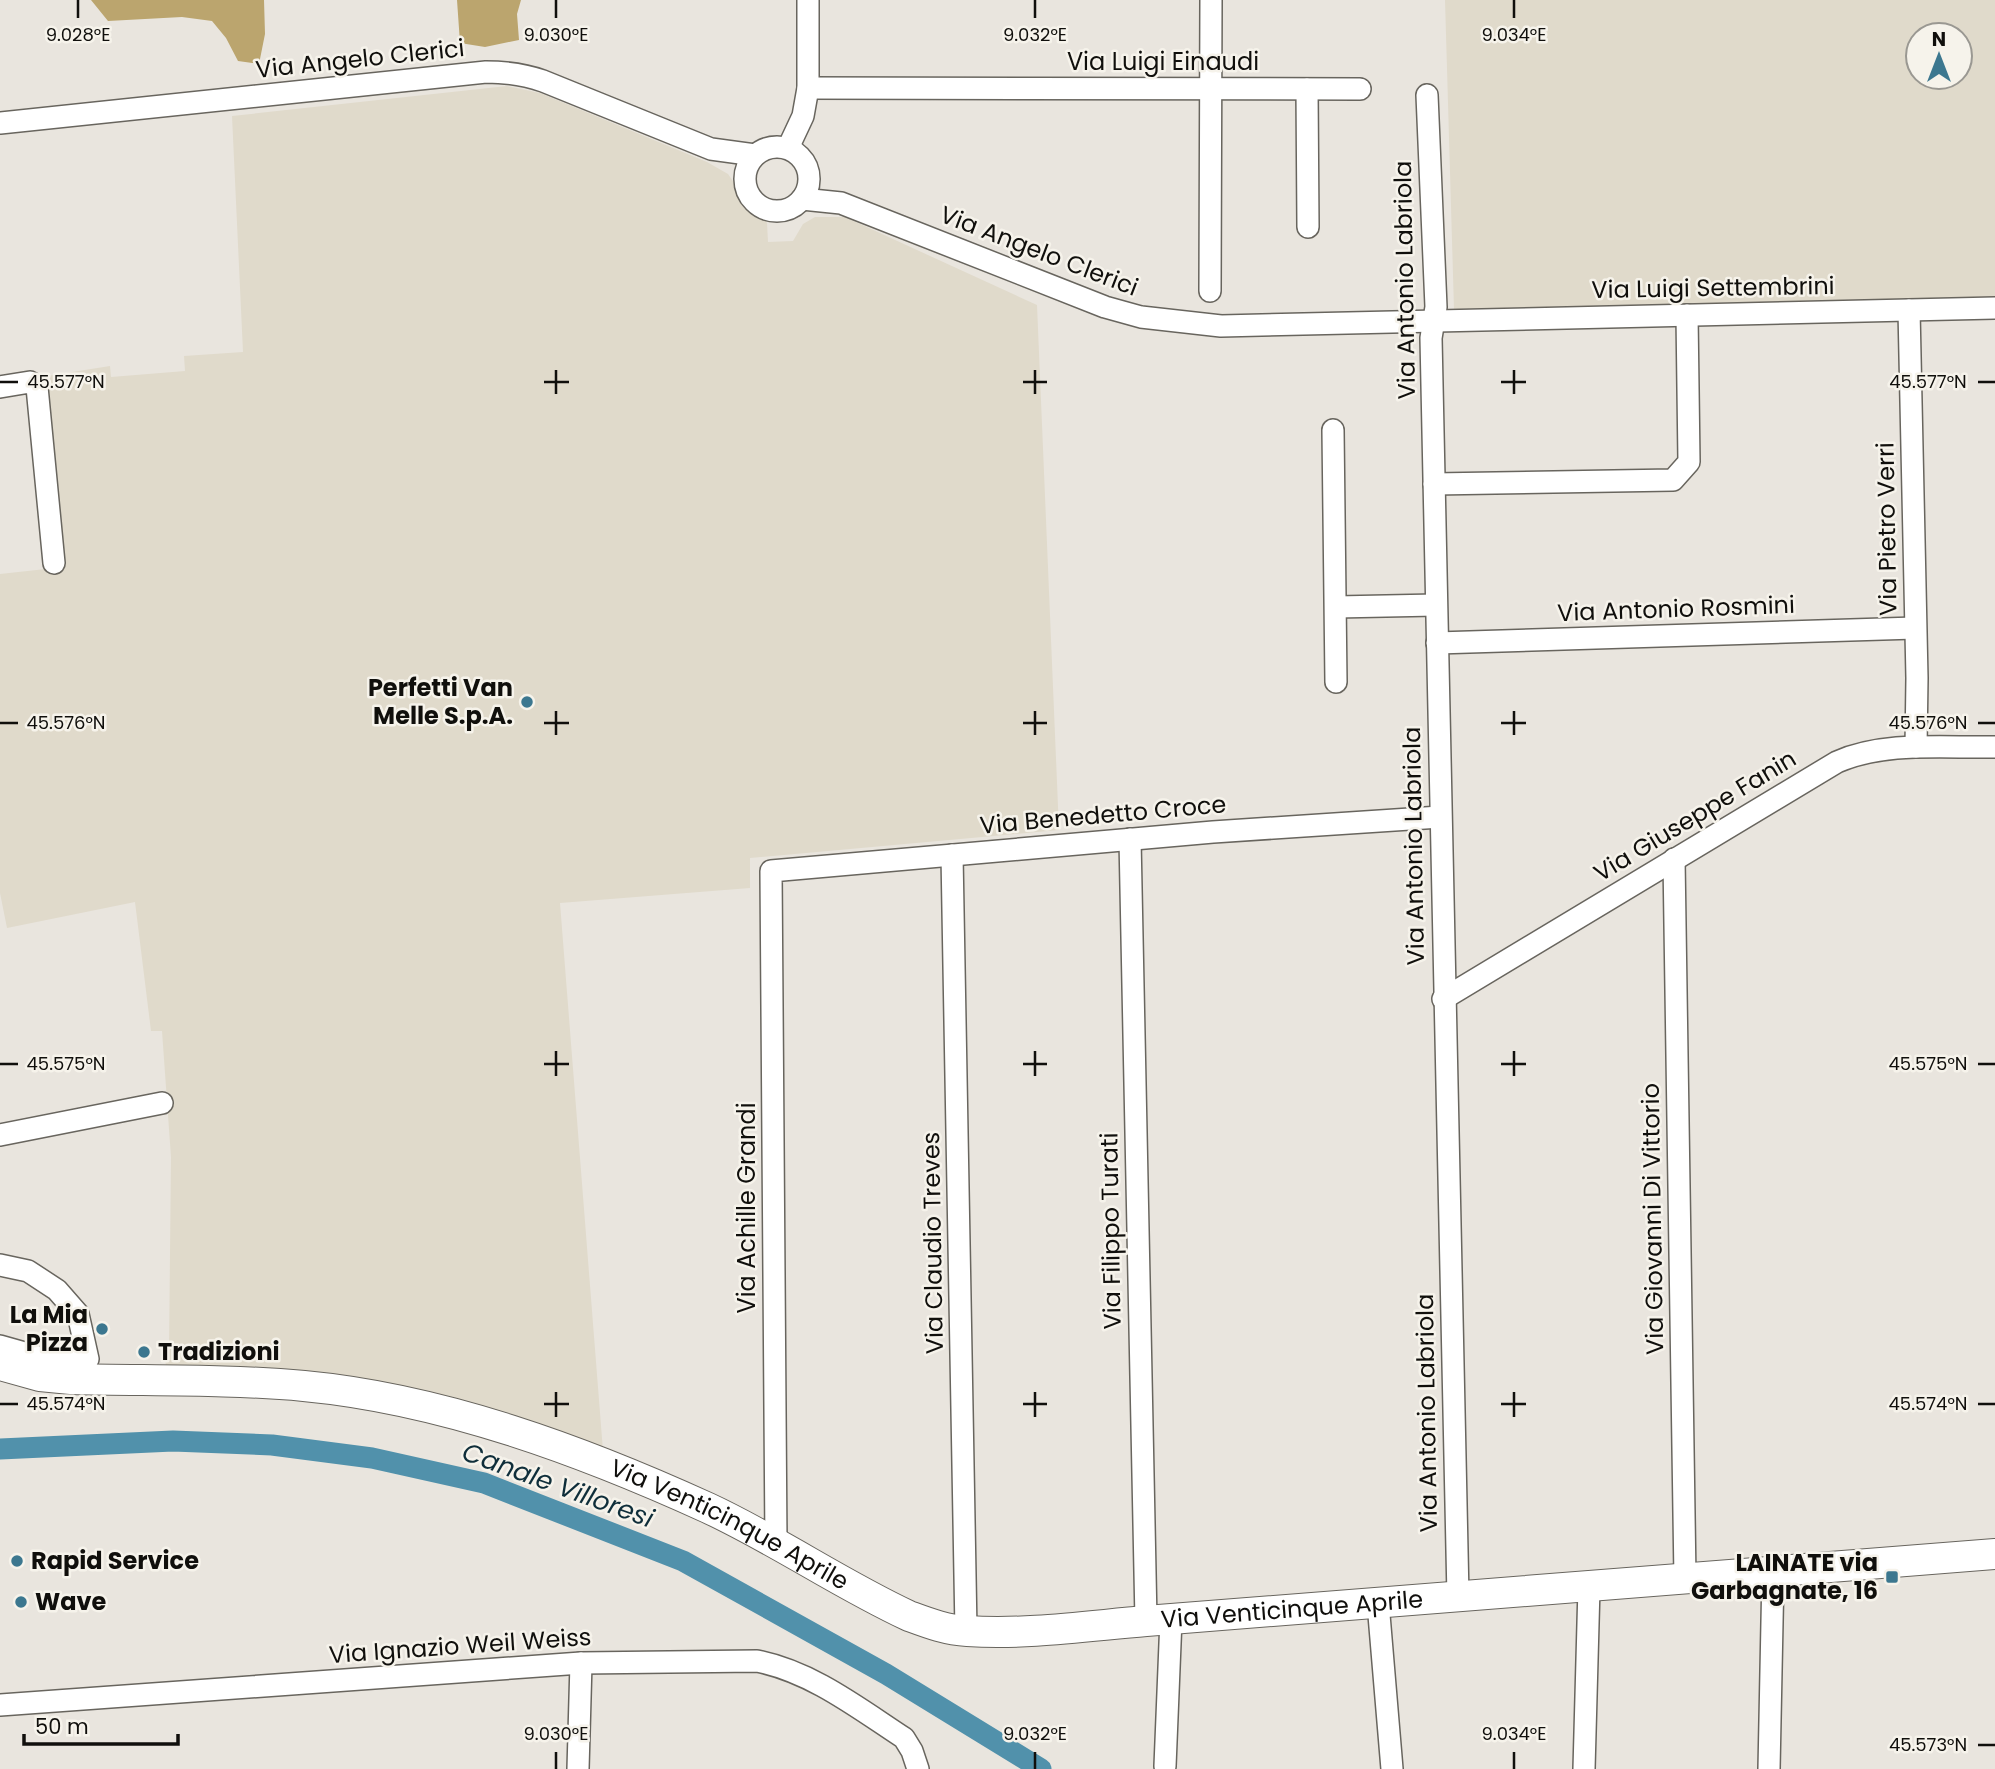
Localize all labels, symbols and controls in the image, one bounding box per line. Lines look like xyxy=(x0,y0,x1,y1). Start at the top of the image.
north arrow xyxy=(1904,21,1974,91)
text: 9.028°E xyxy=(46,22,110,47)
text: 9.030°E xyxy=(524,22,588,47)
text: 9.032°E xyxy=(1003,22,1067,47)
text: 9.034°E xyxy=(1482,22,1546,47)
text: N xyxy=(1932,26,1946,53)
street label: Via Angelo Clerici xyxy=(254,31,466,86)
street label: Via Luigi Einaudi xyxy=(1067,45,1259,78)
street label: Via Antonio Labriola xyxy=(1386,160,1423,400)
street label: Via Angelo Clerici xyxy=(935,198,1143,304)
street label: Via Luigi Settembrini xyxy=(1591,269,1835,306)
text: 45.577°N xyxy=(27,369,105,394)
text: 45.577°N xyxy=(1889,369,1967,394)
street label: Via Pietro Verri xyxy=(1868,442,1905,616)
street label: Via Antonio Rosmini xyxy=(1557,588,1795,629)
place label: Perfetti Van Melle S.p.A. xyxy=(368,671,513,732)
marker: Perfetti Van Melle S.p.A. xyxy=(519,694,535,710)
text: 45.576°N xyxy=(26,710,106,735)
text: 45.576°N xyxy=(1888,710,1968,735)
street label: Via Antonio Labriola xyxy=(1395,726,1432,966)
street label: Via Giuseppe Fanin xyxy=(1587,742,1802,889)
street label: Via Benedetto Croce xyxy=(978,787,1228,842)
text: 45.575°N xyxy=(27,1051,105,1076)
text: 45.575°N xyxy=(1889,1051,1967,1076)
street label: Via Giovanni Di Vittorio xyxy=(1634,1083,1671,1355)
street label: Via Achille Grandi xyxy=(730,1102,763,1314)
street label: Via Claudio Treves xyxy=(914,1132,951,1354)
street label: Via Filippo Turati xyxy=(1092,1132,1129,1330)
street label: Via Antonio Labriola xyxy=(1408,1293,1445,1533)
place label: La Mia Pizza xyxy=(10,1298,88,1359)
marker: La Mia Pizza xyxy=(94,1321,110,1337)
place label: Tradizioni xyxy=(158,1335,280,1368)
marker: Tradizioni xyxy=(136,1344,152,1360)
text: 45.574°N xyxy=(27,1391,105,1416)
text: 45.574°N xyxy=(1889,1391,1967,1416)
water label: Canale Villoresi xyxy=(457,1434,659,1537)
street label: Via Venticinque Aprile xyxy=(605,1451,855,1598)
place label: Rapid Service xyxy=(31,1544,199,1577)
place label: LAINATE via Garbagnate, 16 xyxy=(1691,1546,1878,1607)
marker: Rapid Service xyxy=(9,1553,25,1569)
marker: LAINATE via Garbagnate, 16 xyxy=(1884,1569,1900,1585)
street label: Via Venticinque Aprile xyxy=(1160,1582,1424,1636)
place label: Wave xyxy=(35,1585,107,1618)
marker: Wave xyxy=(13,1594,29,1610)
street label: Via Ignazio Weil Weiss xyxy=(328,1620,592,1671)
scale bar xyxy=(24,1702,178,1746)
text: 50 m xyxy=(35,1712,89,1741)
text: 9.030°E xyxy=(524,1721,588,1746)
text: 9.032°E xyxy=(1003,1721,1067,1746)
text: 9.034°E xyxy=(1482,1721,1546,1746)
text: 45.573°N xyxy=(1889,1732,1967,1757)

